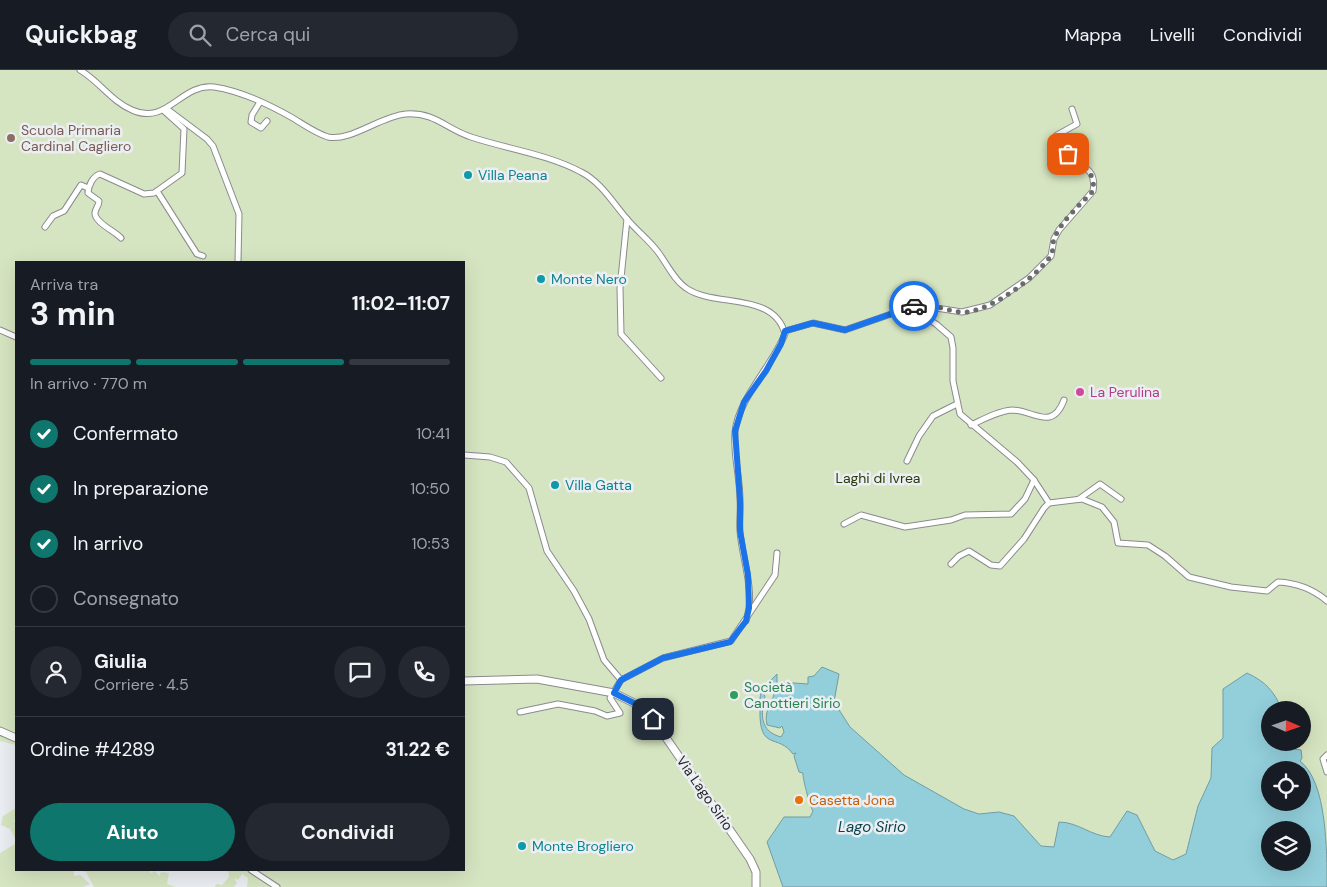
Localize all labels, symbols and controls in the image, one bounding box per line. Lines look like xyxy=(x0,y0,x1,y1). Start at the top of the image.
search box xyxy=(168,12,518,57)
text: Quickbag xyxy=(25,19,138,50)
icon: search xyxy=(186,21,214,49)
text: Cerca qui xyxy=(226,22,310,47)
text: Mappa xyxy=(1064,23,1122,47)
text: Livelli xyxy=(1150,23,1195,47)
text: Condividi xyxy=(1223,23,1302,47)
place label: Scuola Primaria Cardinal Cagliero xyxy=(21,121,131,155)
marker: Scuola Primaria Cardinal Cagliero xyxy=(5,132,17,144)
pin xyxy=(1047,133,1089,175)
icon: bag xyxy=(1054,140,1082,168)
place label: Villa Peana xyxy=(478,166,547,184)
marker: Villa Peana xyxy=(462,169,474,181)
place label: Monte Nero xyxy=(551,270,627,288)
marker: Monte Nero xyxy=(535,273,547,285)
text: Arriva tra xyxy=(30,274,98,295)
courier xyxy=(889,281,939,331)
text: 11:02–11:07 xyxy=(352,291,450,316)
icon: car xyxy=(900,292,928,320)
text: 3 min xyxy=(30,293,115,335)
text: In arrivo · 770 m xyxy=(30,373,147,394)
place label: La Perulina xyxy=(1090,383,1160,401)
marker: La Perulina xyxy=(1074,386,1086,398)
icon: check xyxy=(30,420,58,448)
text: Confermato xyxy=(73,421,178,446)
text: 10:41 xyxy=(416,423,450,444)
park label: Laghi di Ivrea xyxy=(836,469,920,487)
icon: check xyxy=(30,475,58,503)
text: In preparazione xyxy=(73,476,209,501)
place label: Villa Gatta xyxy=(565,476,632,494)
text: 10:50 xyxy=(410,478,450,499)
marker: Villa Gatta xyxy=(549,479,561,491)
icon: check xyxy=(30,530,58,558)
text: In arrivo xyxy=(73,531,143,556)
text: 10:53 xyxy=(412,533,450,554)
text: Consegnato xyxy=(73,586,179,611)
button: person xyxy=(30,646,82,698)
button: chat xyxy=(334,646,386,698)
button: phone xyxy=(398,646,450,698)
text: Giulia xyxy=(94,649,147,674)
text: Corriere · 4.5 xyxy=(94,674,189,695)
place label: Società Canottieri Sirio xyxy=(744,678,841,712)
marker: Società Canottieri Sirio xyxy=(728,689,740,701)
pin xyxy=(632,698,674,740)
north arrow xyxy=(1261,701,1311,751)
map controls xyxy=(1261,701,1311,871)
icon: home xyxy=(639,705,667,733)
text: Ordine #4289 xyxy=(30,737,155,762)
text: 31.22 € xyxy=(386,737,450,762)
street label: Via Lago Sirio xyxy=(673,752,737,834)
button: locate xyxy=(1261,761,1311,811)
place label: Casetta Jona xyxy=(809,791,895,809)
marker: Casetta Jona xyxy=(793,794,805,806)
button: Aiuto xyxy=(30,803,235,861)
button: Condividi xyxy=(245,803,450,861)
water label: Lago Sirio xyxy=(838,817,906,837)
button: layers xyxy=(1261,821,1311,871)
place label: Monte Brogliero xyxy=(532,837,634,855)
marker: Monte Brogliero xyxy=(516,840,528,852)

